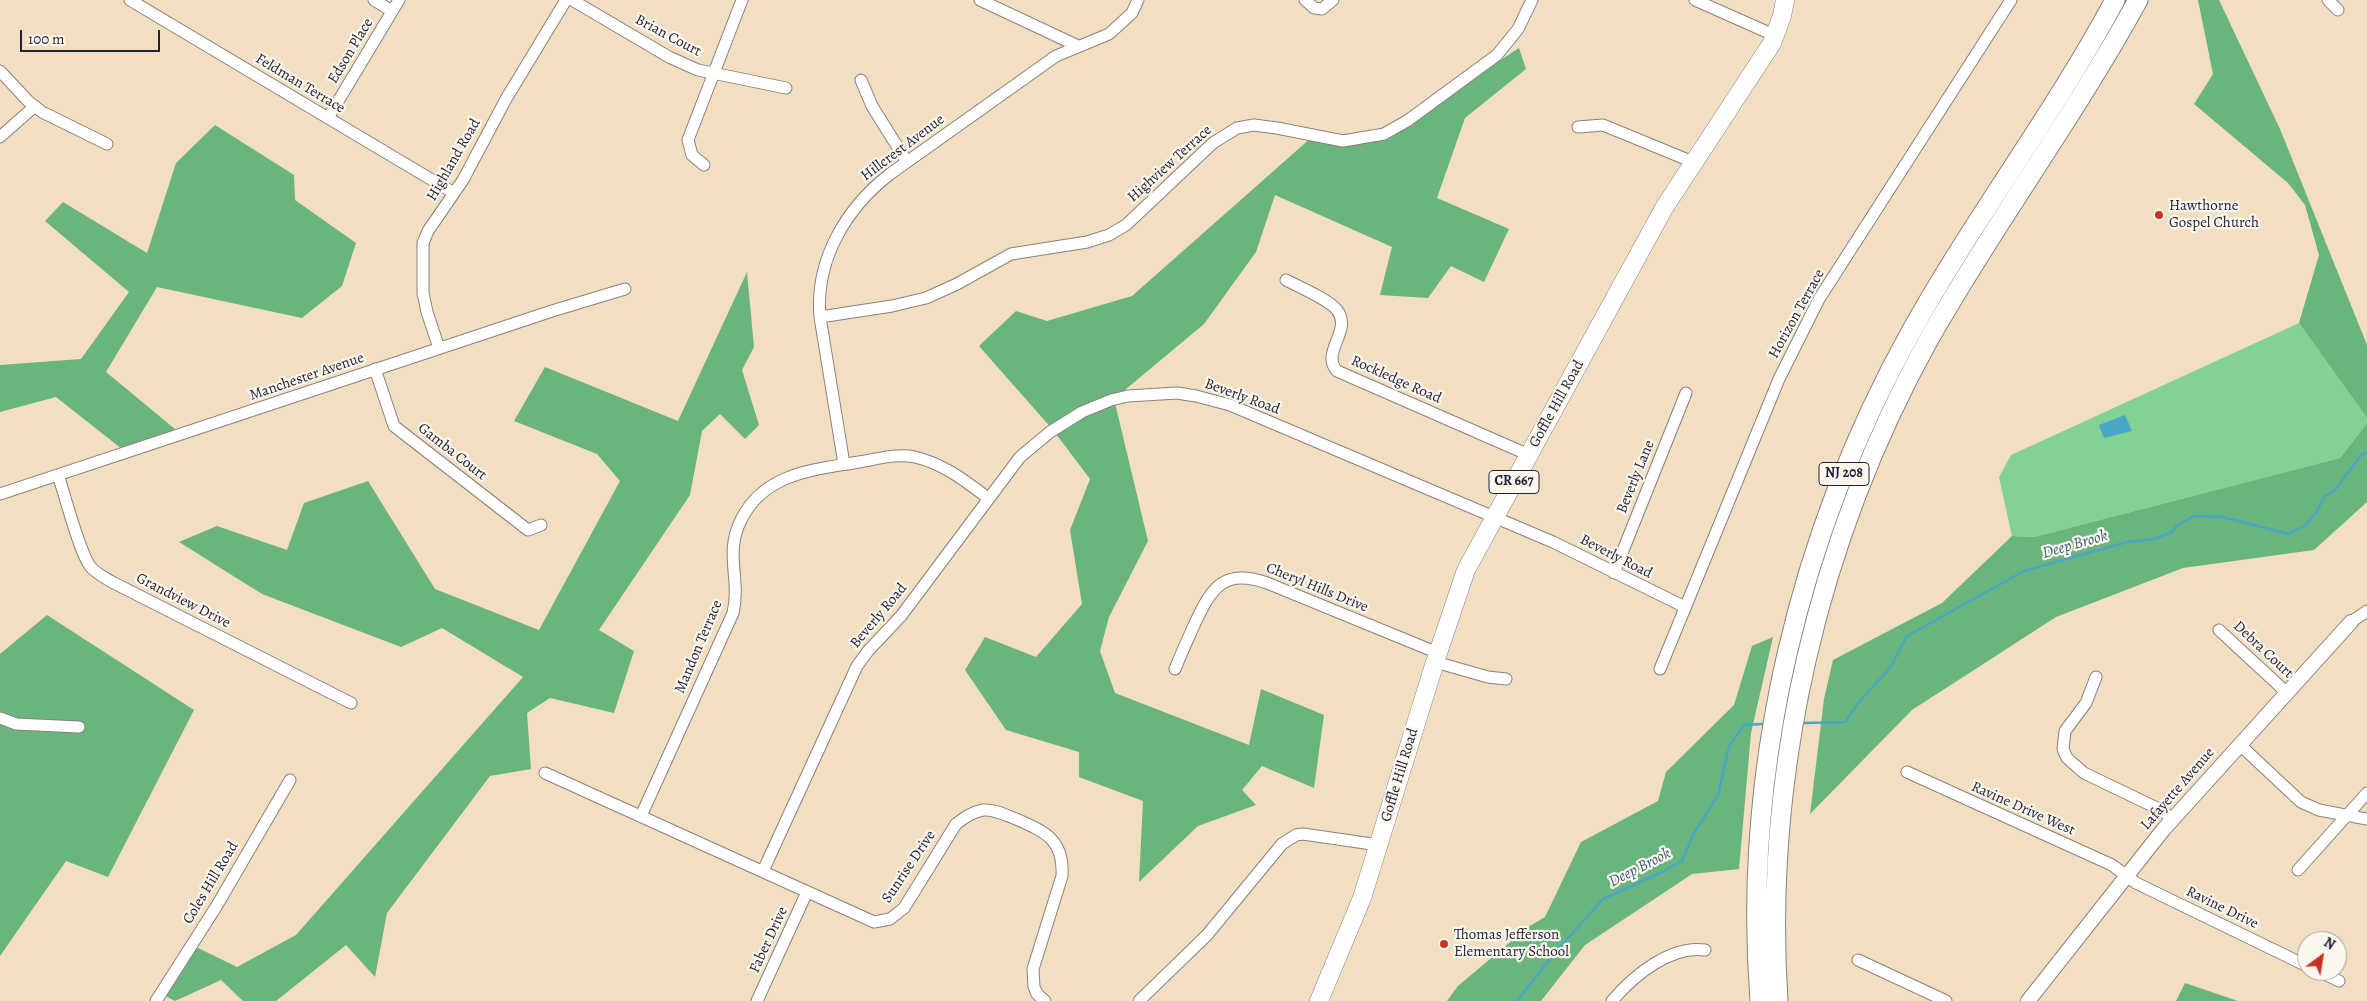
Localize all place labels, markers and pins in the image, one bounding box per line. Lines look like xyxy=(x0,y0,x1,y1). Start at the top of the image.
place label: Hawthorne Gospel Church xyxy=(2169,197,2259,232)
marker: Hawthorne Gospel Church xyxy=(2153,209,2165,221)
place label: Thomas Jefferson Elementary School xyxy=(1454,926,1569,961)
marker: Thomas Jefferson Elementary School xyxy=(1438,938,1450,950)

